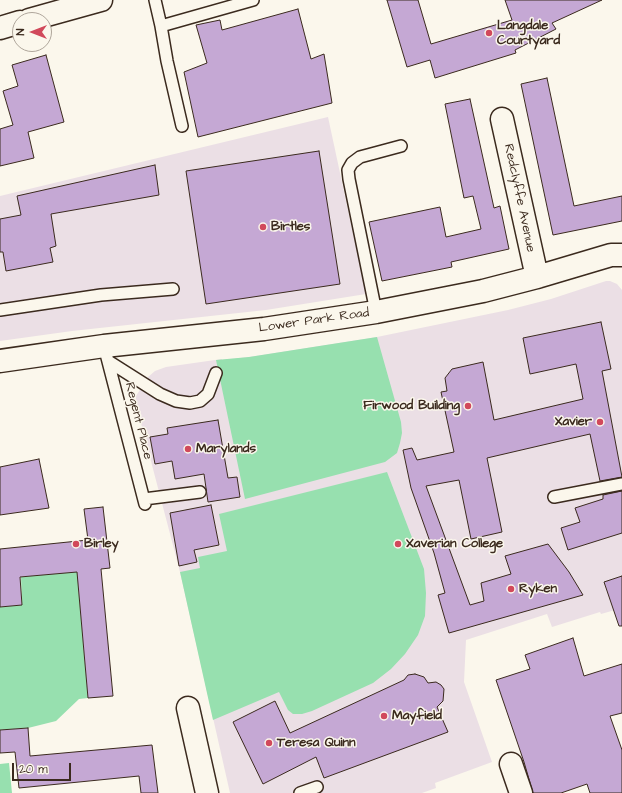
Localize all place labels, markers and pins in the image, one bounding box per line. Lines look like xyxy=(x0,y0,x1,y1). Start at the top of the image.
place label: Langdale Courtyard xyxy=(497,18,560,49)
marker: Langdale Courtyard xyxy=(484,28,494,38)
place label: Birtles xyxy=(271,219,310,235)
marker: Birtles xyxy=(258,222,268,232)
place label: Firwood Building xyxy=(363,398,460,414)
marker: Firwood Building xyxy=(463,401,473,411)
place label: Xavier xyxy=(555,414,592,430)
marker: Xavier xyxy=(595,417,605,427)
place label: Marylands xyxy=(196,441,256,457)
marker: Marylands xyxy=(183,444,193,454)
place label: Birley xyxy=(84,536,119,552)
place label: Xaverian College xyxy=(406,536,503,552)
marker: Birley xyxy=(71,539,81,549)
marker: Xaverian College xyxy=(393,539,403,549)
place label: Ryken xyxy=(519,581,557,597)
marker: Ryken xyxy=(506,584,516,594)
place label: Mayfield xyxy=(392,708,442,724)
marker: Mayfield xyxy=(379,711,389,721)
place label: Teresa Quinn xyxy=(277,735,356,751)
marker: Teresa Quinn xyxy=(264,738,274,748)

